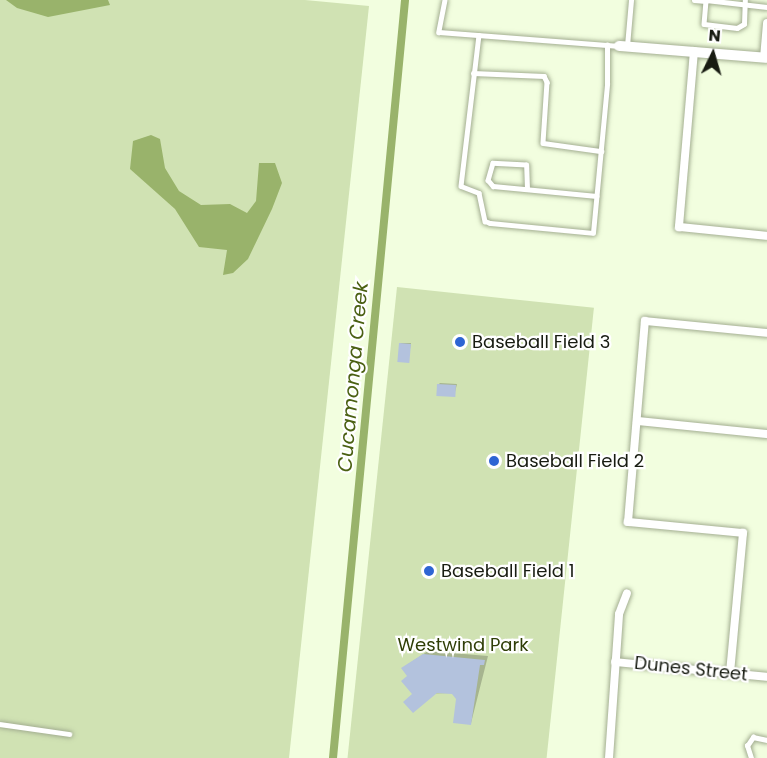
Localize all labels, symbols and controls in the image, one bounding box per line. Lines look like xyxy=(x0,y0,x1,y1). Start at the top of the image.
north arrow xyxy=(683,24,743,84)
text: N xyxy=(708,24,722,48)
water label: Cucamonga Creek xyxy=(333,281,373,473)
place label: Baseball Field 3 xyxy=(472,331,610,353)
marker: Baseball Field 3 xyxy=(453,335,467,349)
place label: Baseball Field 2 xyxy=(506,450,644,472)
marker: Baseball Field 2 xyxy=(487,454,501,468)
place label: Baseball Field 1 xyxy=(441,560,575,582)
marker: Baseball Field 1 xyxy=(422,564,436,578)
park label: Westwind Park xyxy=(398,634,528,656)
street label: Dunes Street xyxy=(633,652,749,686)

